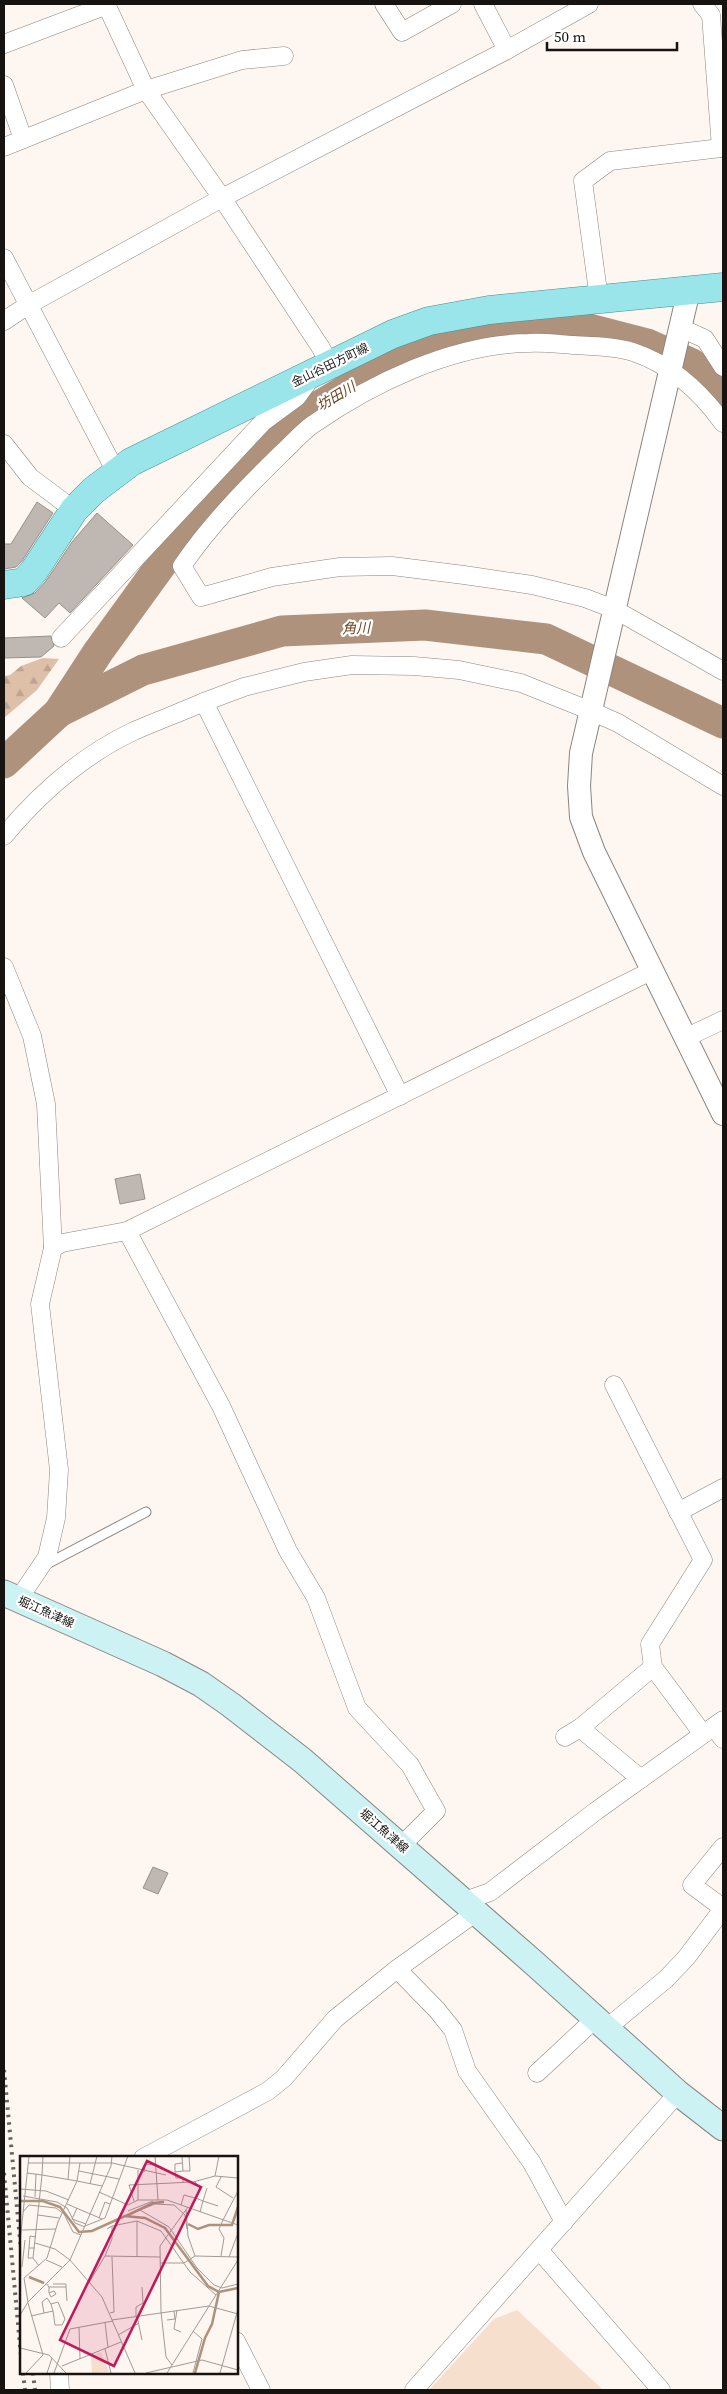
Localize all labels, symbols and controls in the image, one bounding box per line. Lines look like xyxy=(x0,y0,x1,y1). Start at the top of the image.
scale bar xyxy=(547,20,677,52)
text: 50 m xyxy=(554,26,586,47)
street label: 金山谷田方町線 xyxy=(289,339,371,391)
water label: 坊田川 xyxy=(313,376,361,415)
water label: 角川 xyxy=(342,617,372,638)
street label: 堀江魚津線 xyxy=(15,1592,77,1632)
street label: 堀江魚津線 xyxy=(356,1805,412,1857)
inset map xyxy=(20,2156,238,2374)

